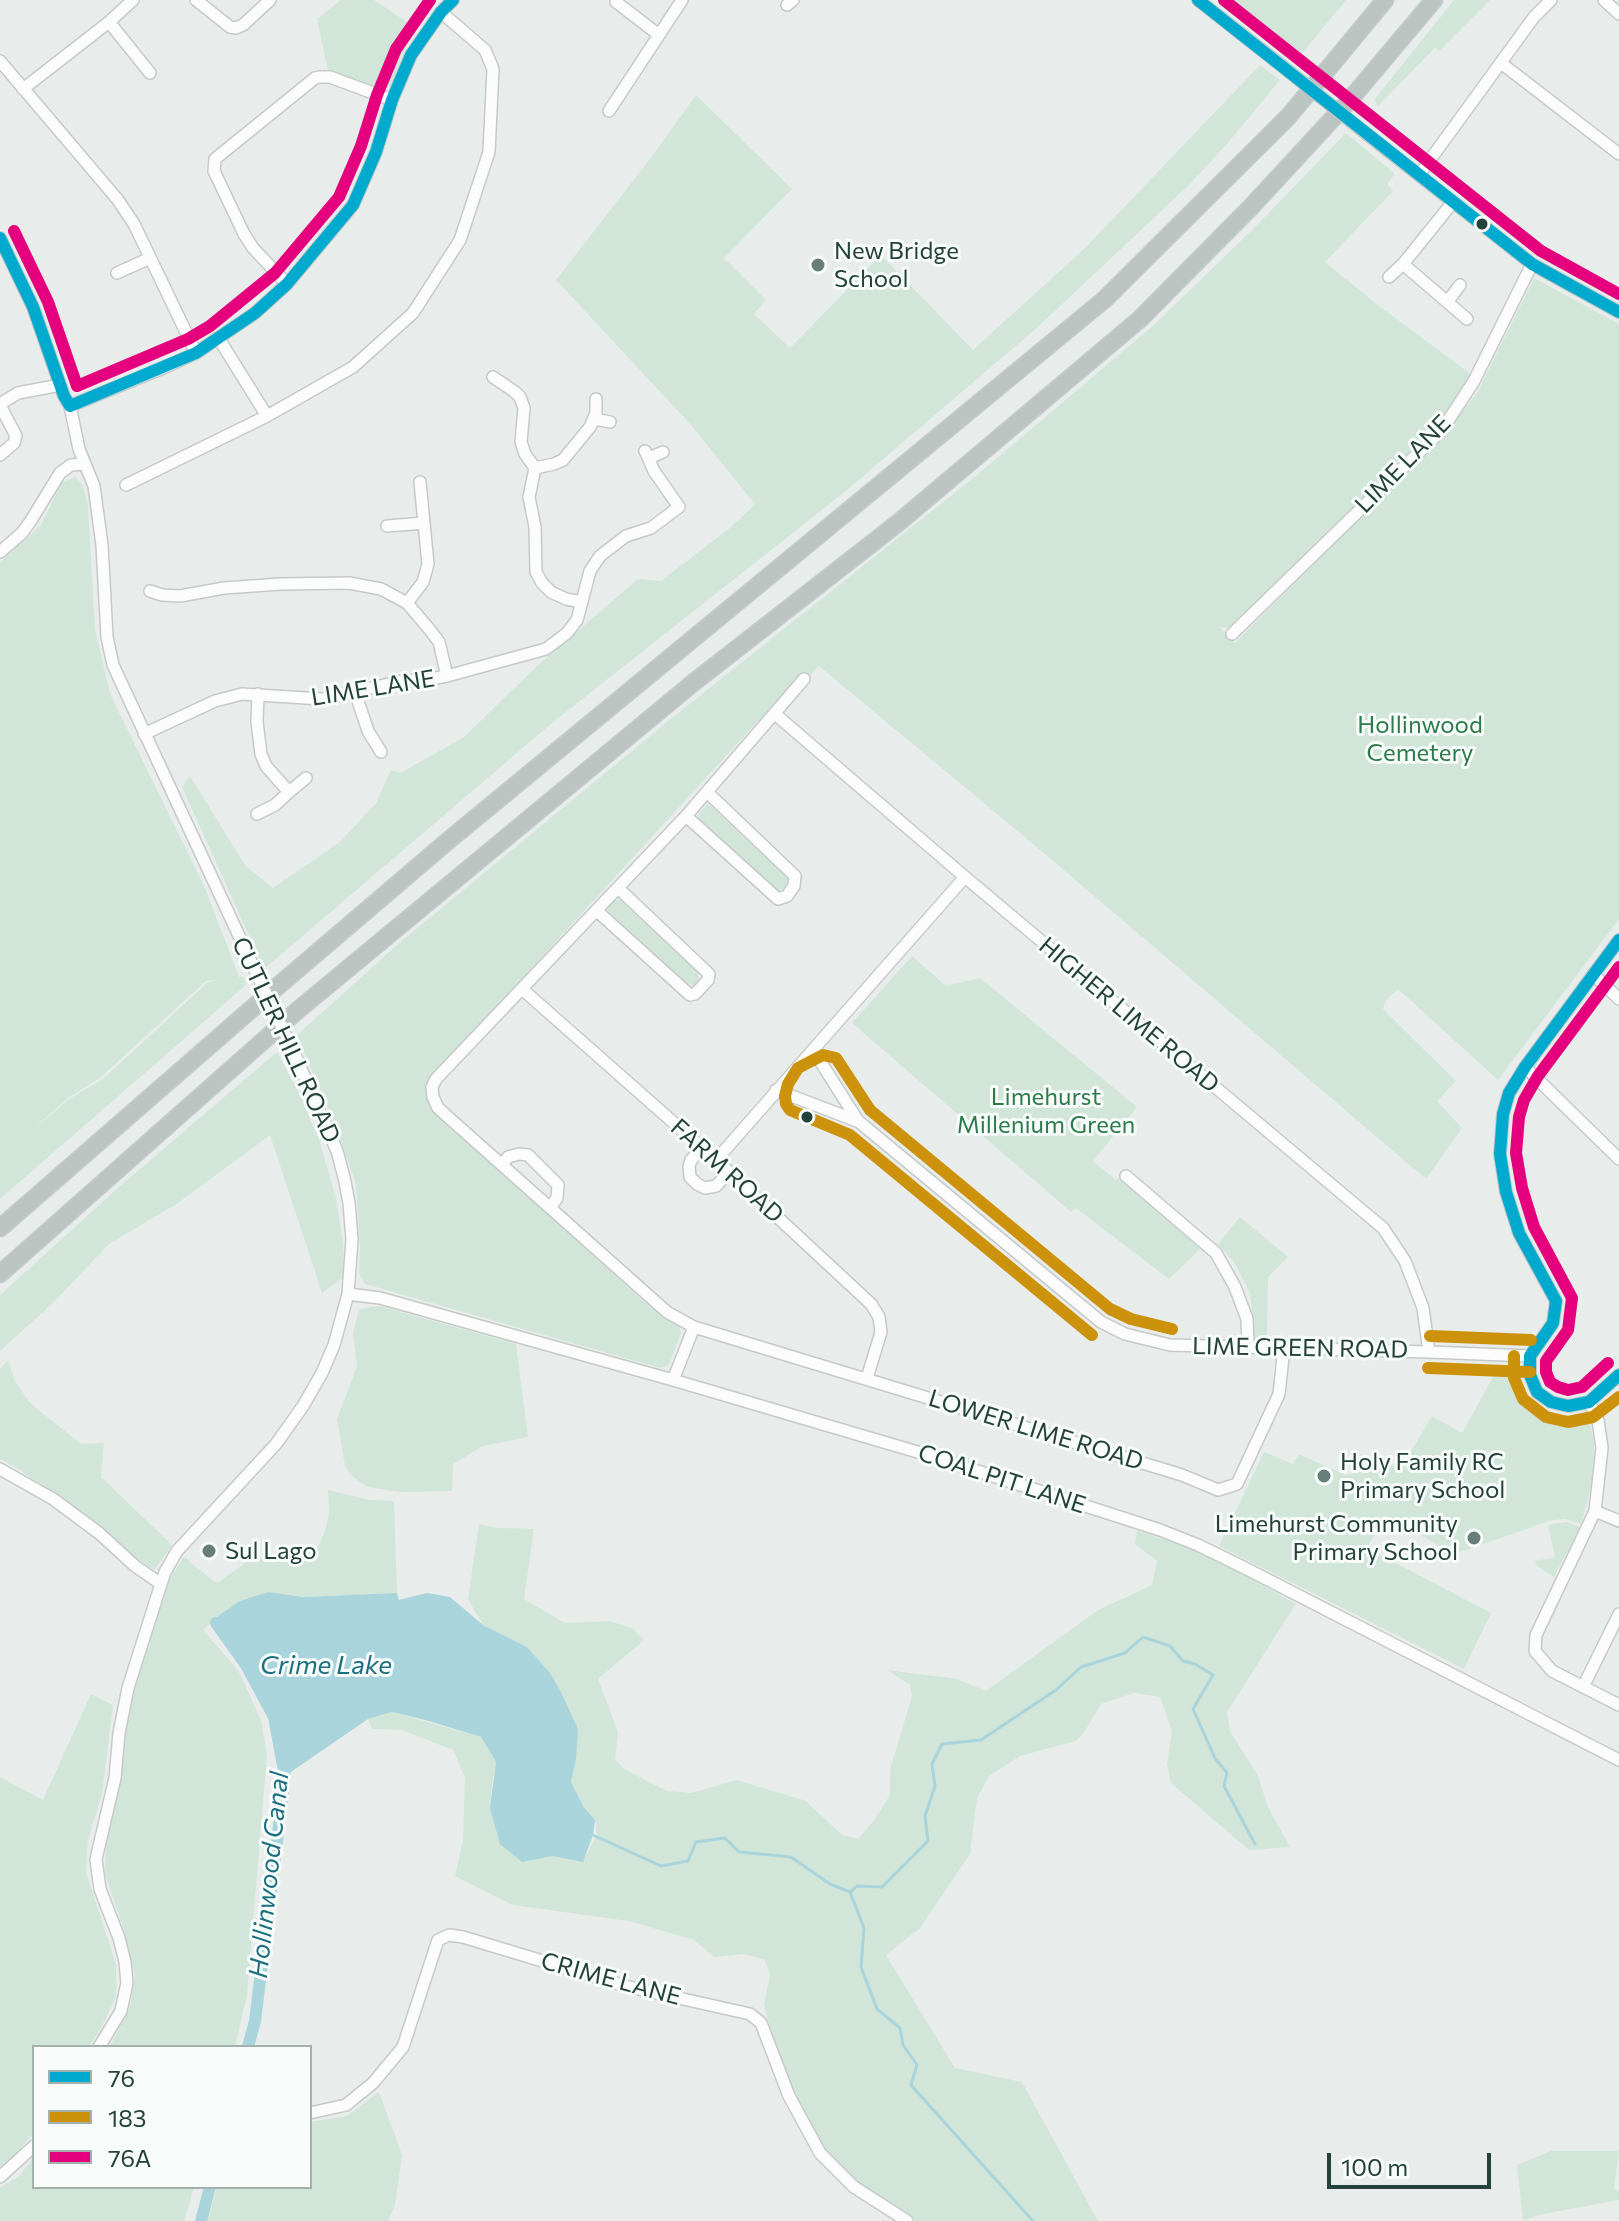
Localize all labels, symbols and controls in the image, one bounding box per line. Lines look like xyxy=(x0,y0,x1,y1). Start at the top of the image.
unlabelled marker xyxy=(1474,216,1490,232)
place label: New Bridge School xyxy=(834,237,959,293)
marker: New Bridge School xyxy=(809,256,827,274)
street label: LIME LANE xyxy=(1349,409,1457,519)
street label: LIME LANE xyxy=(309,664,437,712)
park label: Hollinwood Cemetery xyxy=(1357,711,1483,767)
street label: HIGHER LIME ROAD xyxy=(1033,931,1225,1099)
street label: CUTLER HILL ROAD xyxy=(226,933,346,1147)
park label: Limehurst Millenium Green xyxy=(957,1083,1135,1139)
unlabelled marker xyxy=(799,1109,815,1125)
street label: FARM ROAD xyxy=(665,1113,789,1229)
street label: LIME GREEN ROAD xyxy=(1192,1332,1408,1364)
street label: LOWER LIME ROAD xyxy=(925,1384,1147,1476)
street label: COAL PIT LANE xyxy=(915,1438,1089,1520)
place label: Holy Family RC Primary School xyxy=(1340,1448,1505,1504)
marker: Holy Family RC Primary School xyxy=(1315,1467,1333,1485)
place label: Limehurst Community Primary School xyxy=(1215,1510,1458,1566)
marker: Limehurst Community Primary School xyxy=(1465,1529,1483,1547)
place label: Sul Lago xyxy=(225,1537,317,1565)
marker: Sul Lago xyxy=(200,1542,218,1560)
water label: Crime Lake xyxy=(260,1649,392,1681)
water label: Hollinwood Canal xyxy=(243,1770,295,1980)
street label: CRIME LANE xyxy=(538,1946,684,2012)
legend xyxy=(32,2045,312,2189)
text: 76 xyxy=(108,2063,135,2092)
text: 183 xyxy=(108,2103,146,2132)
scale bar xyxy=(1331,2137,1495,2187)
text: 76A xyxy=(108,2143,151,2172)
text: 100 m xyxy=(1341,2152,1408,2181)

